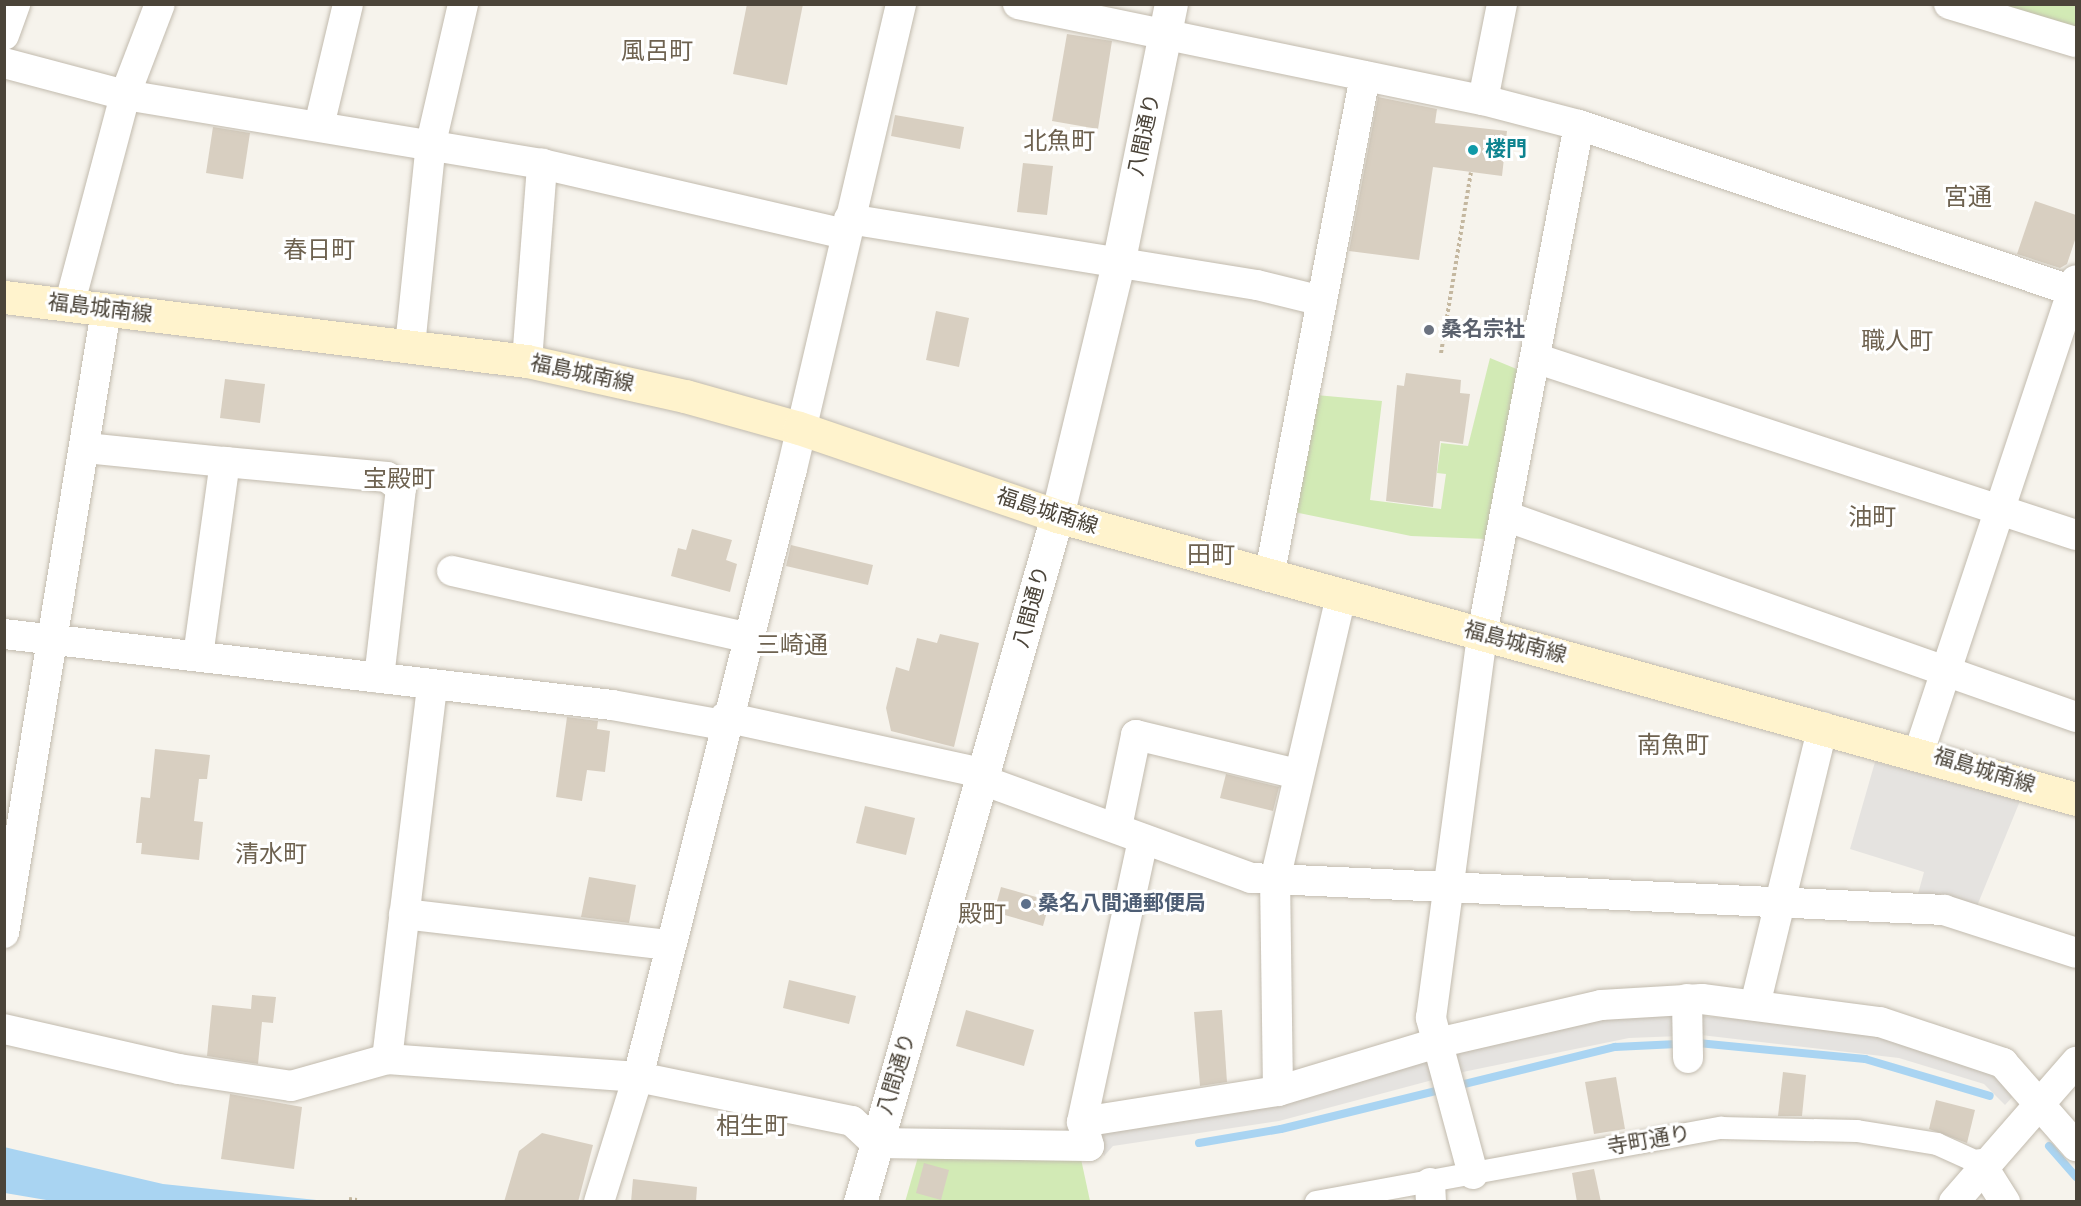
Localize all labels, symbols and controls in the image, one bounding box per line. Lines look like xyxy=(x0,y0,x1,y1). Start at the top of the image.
district label: 風呂町 xyxy=(621,38,693,66)
street label: 八間通り xyxy=(1124,91,1166,179)
district label: 北魚町 xyxy=(1023,128,1095,156)
place label: 楼門 xyxy=(1485,137,1527,163)
marker: 楼門 xyxy=(1466,143,1480,157)
district label: 宮通 xyxy=(1944,184,1992,212)
district label: 春日町 xyxy=(283,237,355,265)
street label: 福島城南線 xyxy=(46,290,154,328)
place label: 桑名宗社 xyxy=(1441,317,1525,343)
marker: 桑名宗社 xyxy=(1422,323,1436,337)
district label: 職人町 xyxy=(1861,328,1933,356)
street label: 福島城南線 xyxy=(528,351,636,397)
district label: 宝殿町 xyxy=(363,466,435,494)
street label: 福島城南線 xyxy=(993,484,1101,540)
district label: 油町 xyxy=(1848,504,1896,532)
district label: 田町 xyxy=(1187,542,1235,570)
street label: 八間通り xyxy=(1009,563,1055,651)
street label: 福島城南線 xyxy=(1461,617,1569,669)
district label: 三崎通 xyxy=(756,632,828,660)
district label: 南魚町 xyxy=(1637,732,1709,760)
street label: 福島城南線 xyxy=(1930,744,2038,798)
district label: 清水町 xyxy=(235,841,307,869)
place label: 桑名八間通郵便局 xyxy=(1038,891,1206,917)
marker: 桑名八間通郵便局 xyxy=(1019,897,1033,911)
district label: 殿町 xyxy=(958,901,1006,929)
street label: 八間通り xyxy=(873,1030,921,1118)
district label: 相生町 xyxy=(716,1113,788,1141)
street label: 寺町通り xyxy=(1605,1121,1693,1161)

